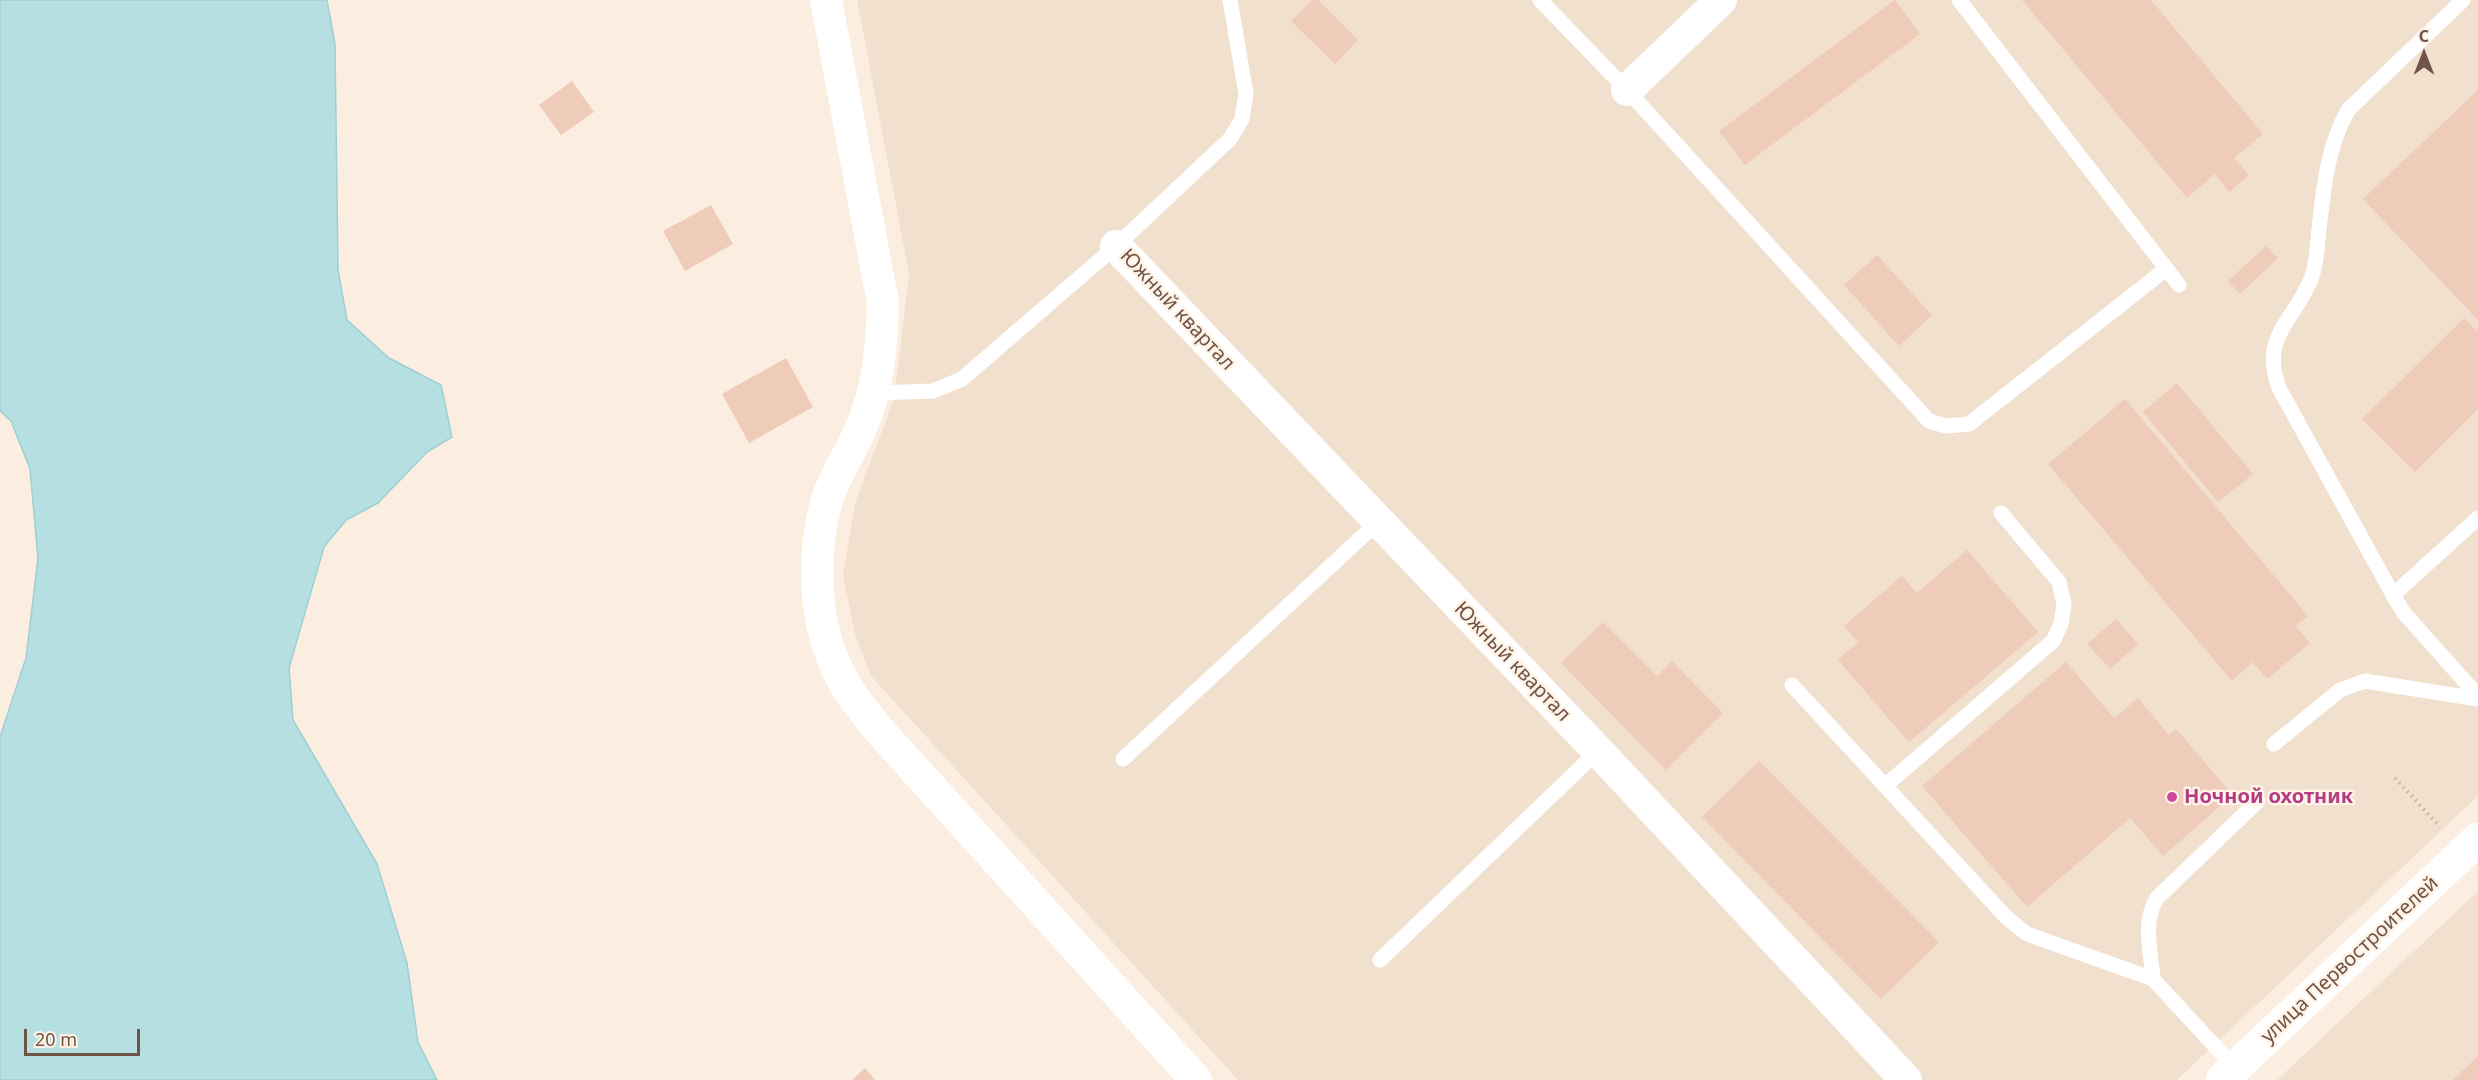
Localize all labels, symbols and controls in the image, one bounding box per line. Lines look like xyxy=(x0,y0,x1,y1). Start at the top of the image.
north arrow xyxy=(2394,24,2454,84)
text: С xyxy=(2419,25,2429,47)
street label: Южный квартал xyxy=(1115,244,1239,376)
street label: Южный квартал xyxy=(1449,597,1575,727)
place label: Ночной охотник xyxy=(2184,785,2353,809)
marker: Ночной охотник xyxy=(2165,790,2179,804)
street label: улица Первостроителей xyxy=(2256,871,2444,1049)
scale bar xyxy=(27,1017,142,1055)
text: 20 m xyxy=(35,1027,77,1051)

